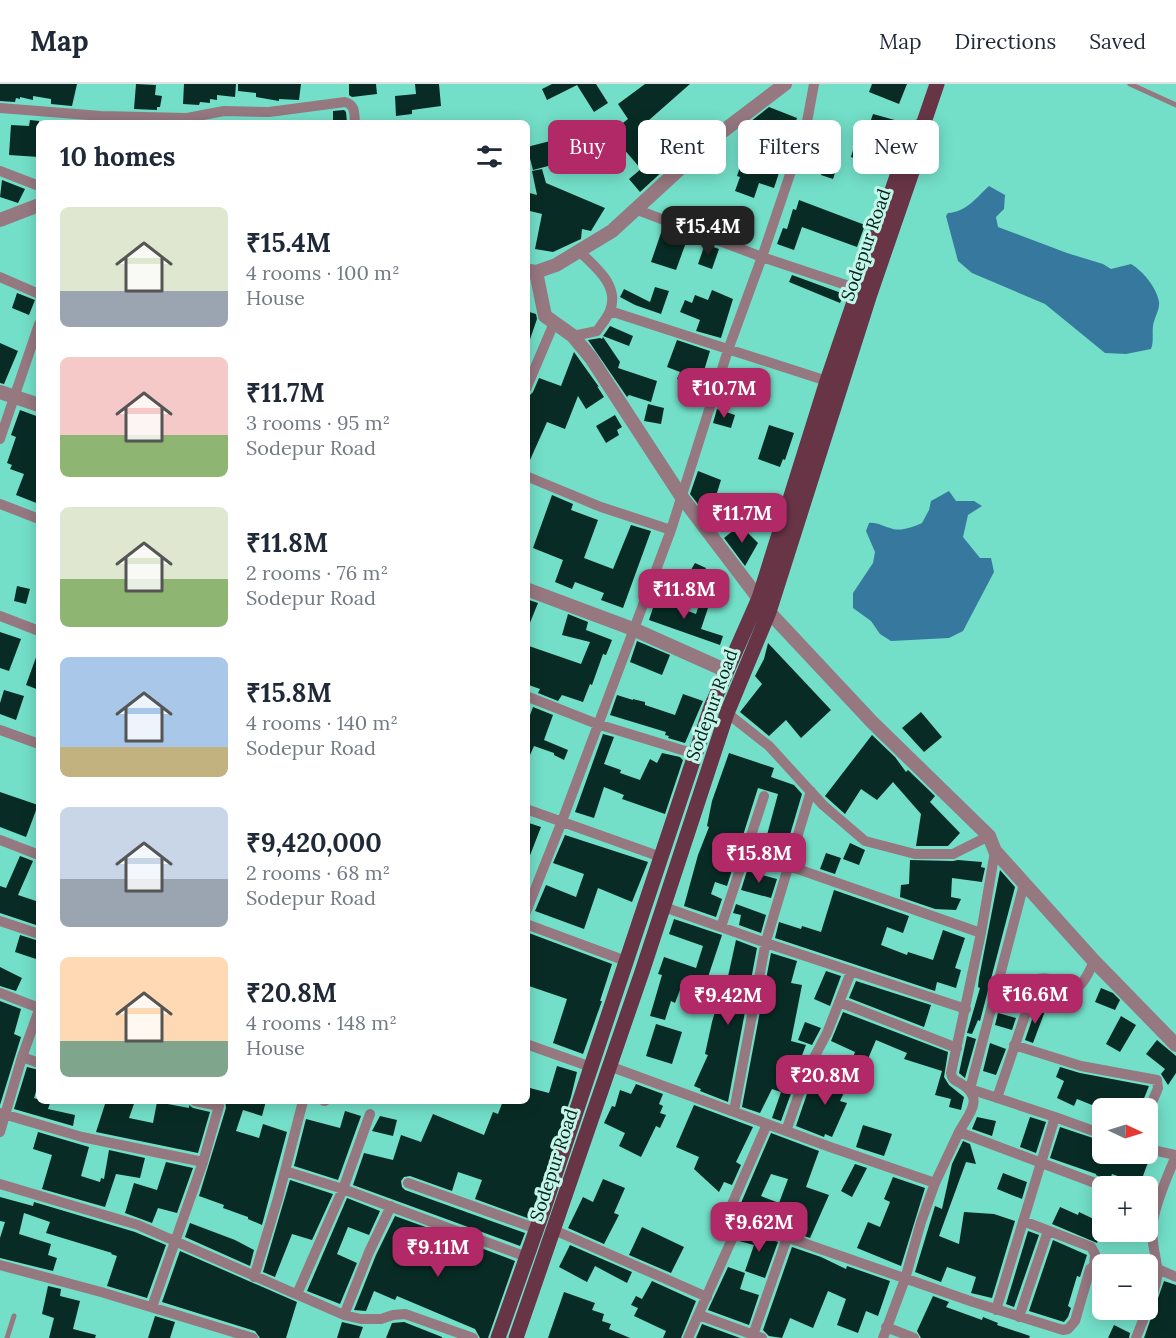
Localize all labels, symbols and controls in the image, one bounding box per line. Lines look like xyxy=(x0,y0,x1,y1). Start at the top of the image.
text: Map xyxy=(30,23,89,59)
text: Map xyxy=(879,28,922,55)
text: Directions xyxy=(955,28,1056,55)
text: Saved xyxy=(1089,28,1146,55)
chip: Buy xyxy=(548,120,626,174)
chip: Rent xyxy=(638,120,726,174)
chip: Filters xyxy=(738,120,841,174)
chip: New xyxy=(853,120,939,174)
text: 10 homes xyxy=(60,140,175,173)
icon: filters xyxy=(473,140,506,173)
street label: Sodepur Road xyxy=(836,186,896,304)
pin: ₹15.4M xyxy=(659,206,757,257)
text: ₹15.4M xyxy=(675,213,741,238)
text: ₹15.4M xyxy=(246,226,331,259)
icon: home xyxy=(108,231,180,303)
text: 4 rooms · 100 m² xyxy=(246,260,400,285)
text: House xyxy=(246,285,305,310)
pin: ₹10.7M xyxy=(675,368,773,419)
text: ₹10.7M xyxy=(692,375,756,400)
text: ₹11.7M xyxy=(246,376,325,409)
icon: home xyxy=(108,381,180,453)
text: 3 rooms · 95 m² xyxy=(246,410,390,435)
text: Sodepur Road xyxy=(246,435,376,460)
pin: ₹11.7M xyxy=(693,493,791,544)
text: ₹11.7M xyxy=(712,500,772,525)
text: ₹11.8M xyxy=(246,526,328,559)
icon: home xyxy=(108,531,180,603)
text: 2 rooms · 76 m² xyxy=(246,560,388,585)
pin: ₹11.8M xyxy=(635,569,733,620)
text: ₹11.8M xyxy=(652,576,716,601)
text: Sodepur Road xyxy=(246,585,376,610)
street label: Sodepur Road xyxy=(681,646,742,764)
text: ₹15.8M xyxy=(246,676,332,709)
icon: home xyxy=(108,681,180,753)
text: 4 rooms · 140 m² xyxy=(246,710,398,735)
text: Sodepur Road xyxy=(246,735,376,760)
text: ₹9,420,000 xyxy=(246,826,382,859)
icon: home xyxy=(108,831,180,903)
pin: ₹15.8M xyxy=(710,833,808,884)
text: ₹15.8M xyxy=(726,840,792,865)
text: 2 rooms · 68 m² xyxy=(246,860,390,885)
text: Sodepur Road xyxy=(246,885,376,910)
pin: ₹16.6M xyxy=(986,974,1084,1025)
pin: ₹9.42M xyxy=(679,975,777,1026)
text: ₹20.8M xyxy=(246,976,337,1009)
icon: home xyxy=(108,981,180,1053)
text: ₹16.6M xyxy=(1002,981,1068,1006)
text: ₹9.42M xyxy=(694,982,762,1007)
text: 4 rooms · 148 m² xyxy=(246,1010,397,1035)
text: House xyxy=(246,1035,305,1060)
pin: ₹20.8M xyxy=(776,1055,874,1106)
text: ₹20.8M xyxy=(790,1062,860,1087)
north arrow xyxy=(1092,1098,1158,1164)
map controls xyxy=(1092,1098,1158,1320)
street label: Sodepur Road xyxy=(525,1105,583,1224)
button: + xyxy=(1092,1176,1158,1242)
pin: ₹9.62M xyxy=(710,1202,808,1253)
text: ₹9.62M xyxy=(725,1209,793,1234)
pin: ₹9.11M xyxy=(389,1227,487,1278)
text: ₹9.11M xyxy=(407,1234,469,1259)
button: − xyxy=(1092,1254,1158,1320)

